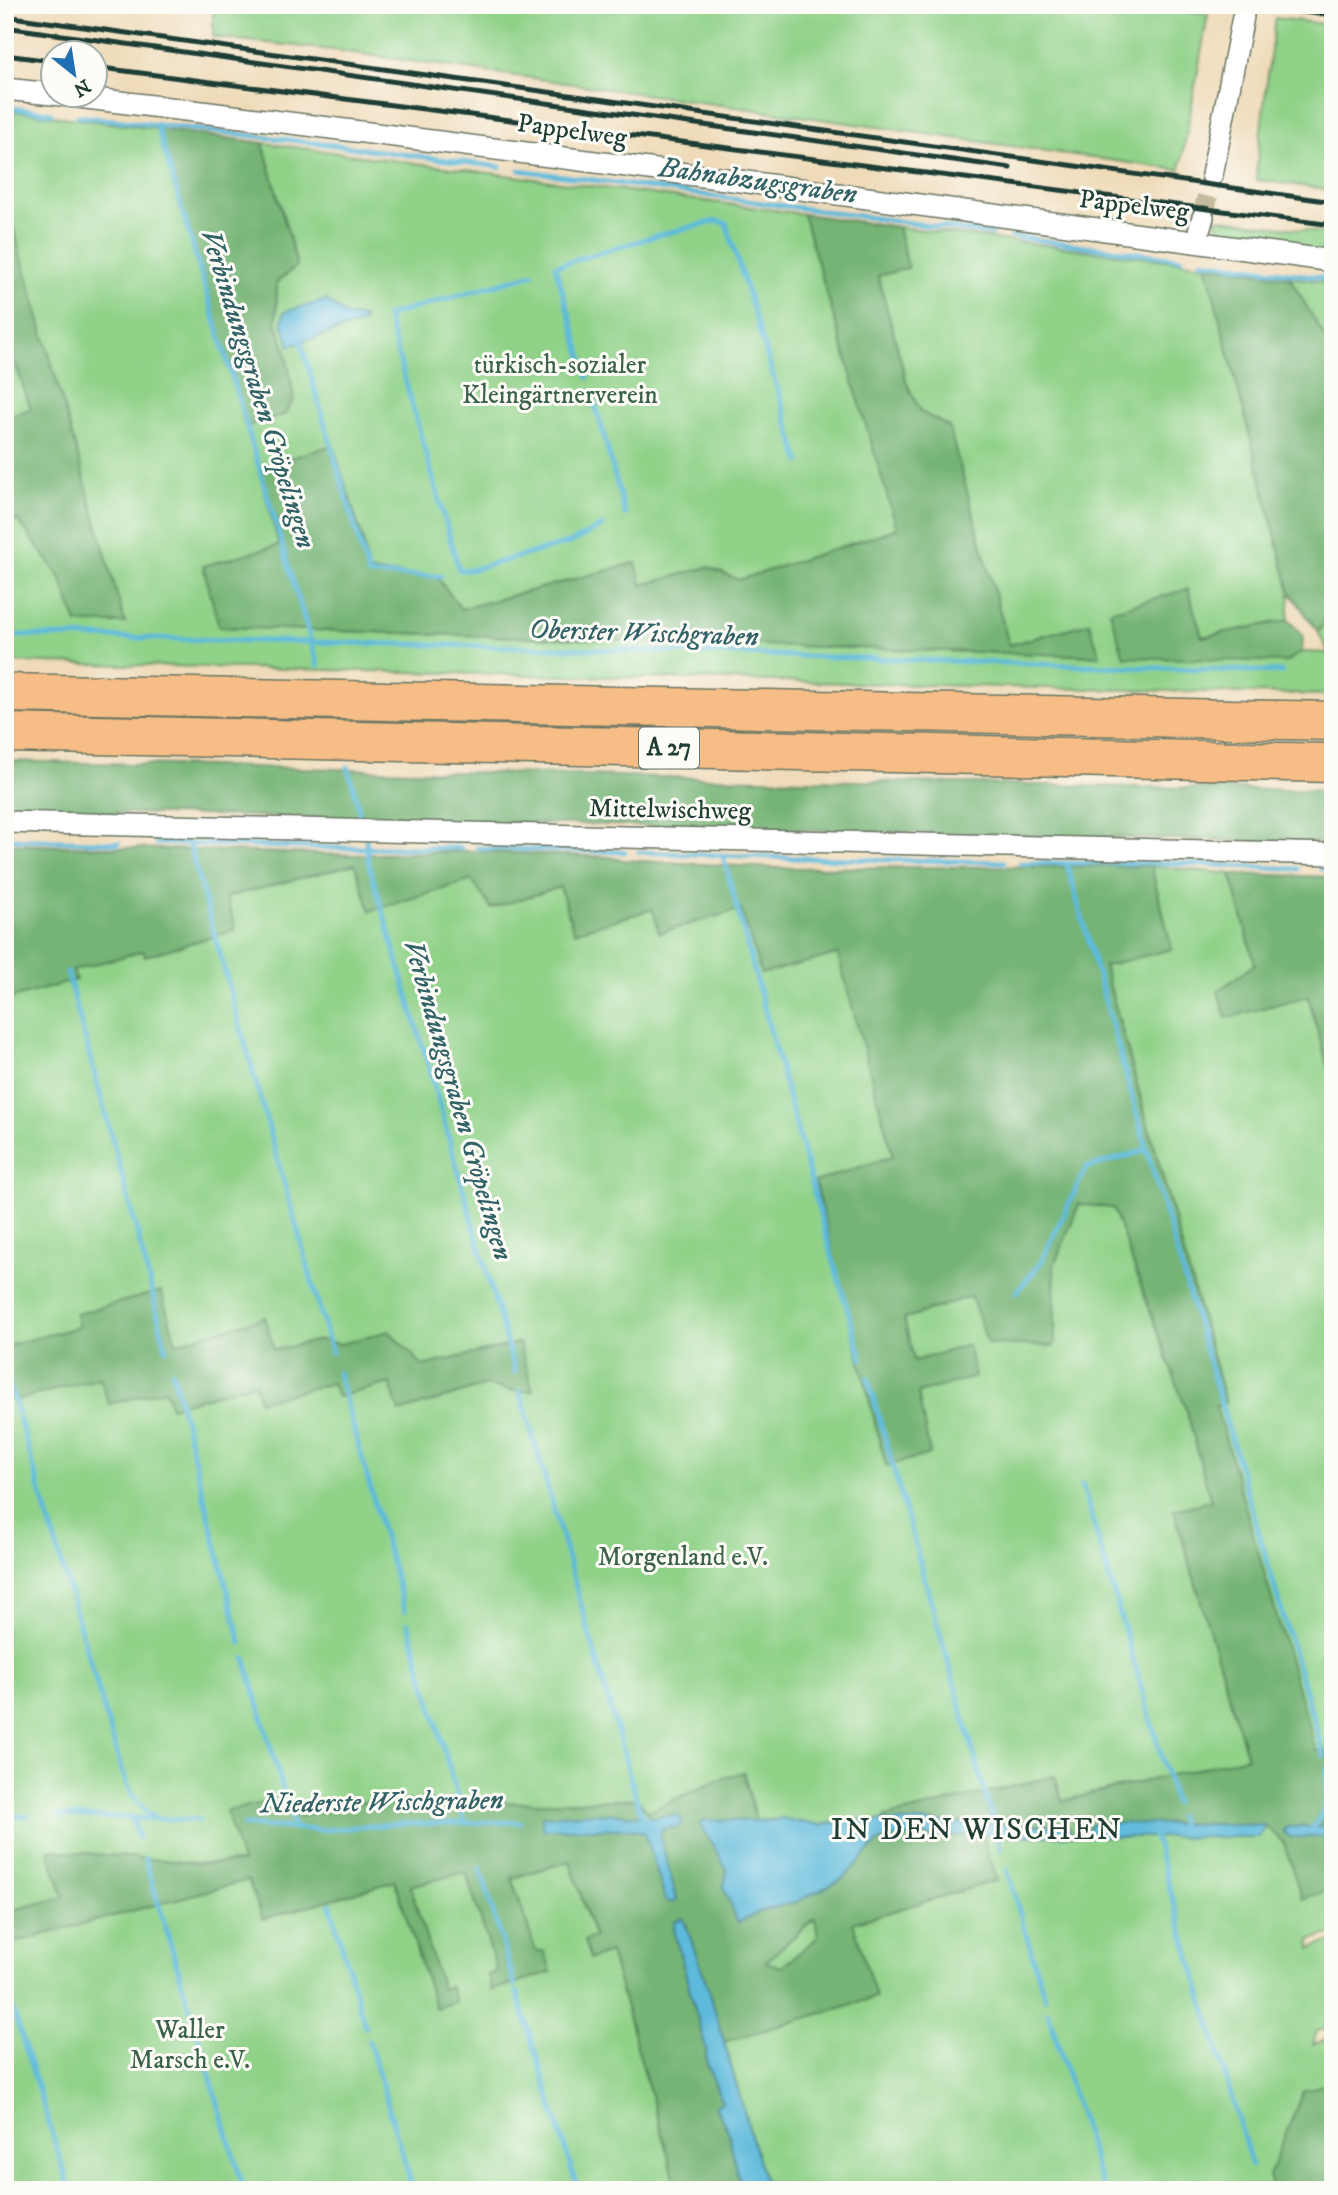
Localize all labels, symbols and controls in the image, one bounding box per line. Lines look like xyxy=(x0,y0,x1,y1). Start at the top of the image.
north arrow xyxy=(38,38,108,108)
text: N xyxy=(69,74,94,101)
street label: Pappelweg xyxy=(515,107,629,155)
water label: Bahnabzugsgraben xyxy=(656,150,859,212)
street label: Pappelweg xyxy=(1077,183,1191,229)
water label: Verbindungsgraben Gröpelingen xyxy=(193,225,323,553)
park label: türkisch-sozialer Kleingärtnerverein xyxy=(462,349,658,412)
water label: Oberster Wischgraben xyxy=(529,612,759,654)
road number: A 27 xyxy=(639,728,699,768)
street label: Mittelwischweg xyxy=(589,792,752,828)
water label: Verbindungsgraben Gröpelingen xyxy=(395,936,521,1264)
park label: Morgenland e.V. xyxy=(598,1541,768,1574)
water label: Niederste Wischgraben xyxy=(258,1782,504,1822)
district label: IN DEN WISCHEN xyxy=(831,1812,1123,1849)
park label: Waller Marsch e.V. xyxy=(130,2014,250,2077)

